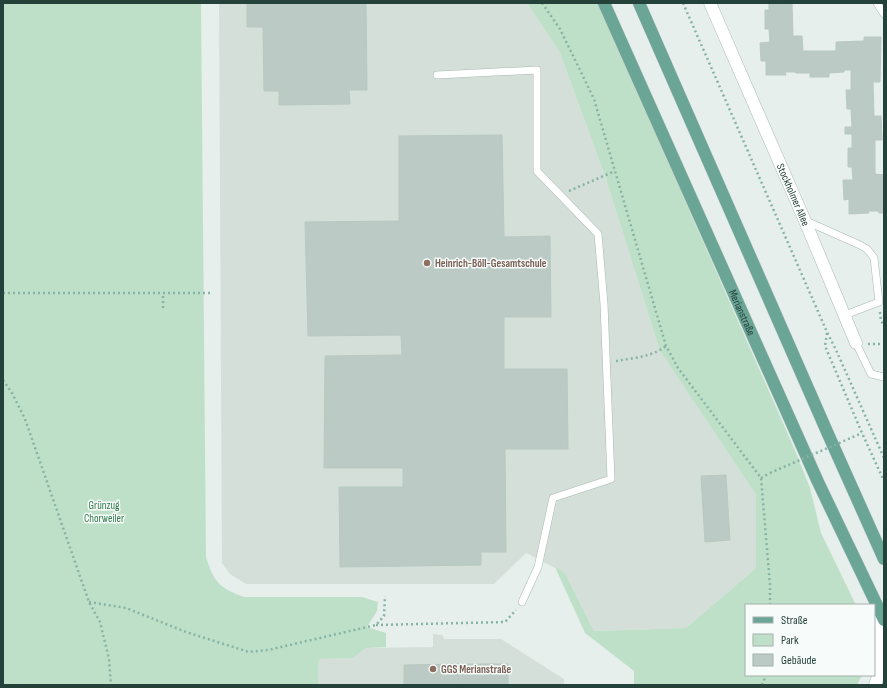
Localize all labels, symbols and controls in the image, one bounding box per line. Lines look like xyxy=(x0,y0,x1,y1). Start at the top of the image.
street label: Stockholmer Allee xyxy=(774,162,812,228)
place label: Heinrich-Böll-Gesamtschule xyxy=(435,257,547,270)
marker: Heinrich-Böll-Gesamtschule xyxy=(422,258,432,268)
street label: Merianstraße xyxy=(726,288,758,338)
park label: Grünzug Chorweiler xyxy=(84,499,124,525)
legend xyxy=(745,604,875,676)
text: Straße xyxy=(781,613,808,628)
text: Park xyxy=(781,633,799,648)
text: Gebäude xyxy=(781,653,816,668)
place label: GGS Merianstraße xyxy=(441,663,512,676)
marker: GGS Merianstraße xyxy=(428,664,438,674)

